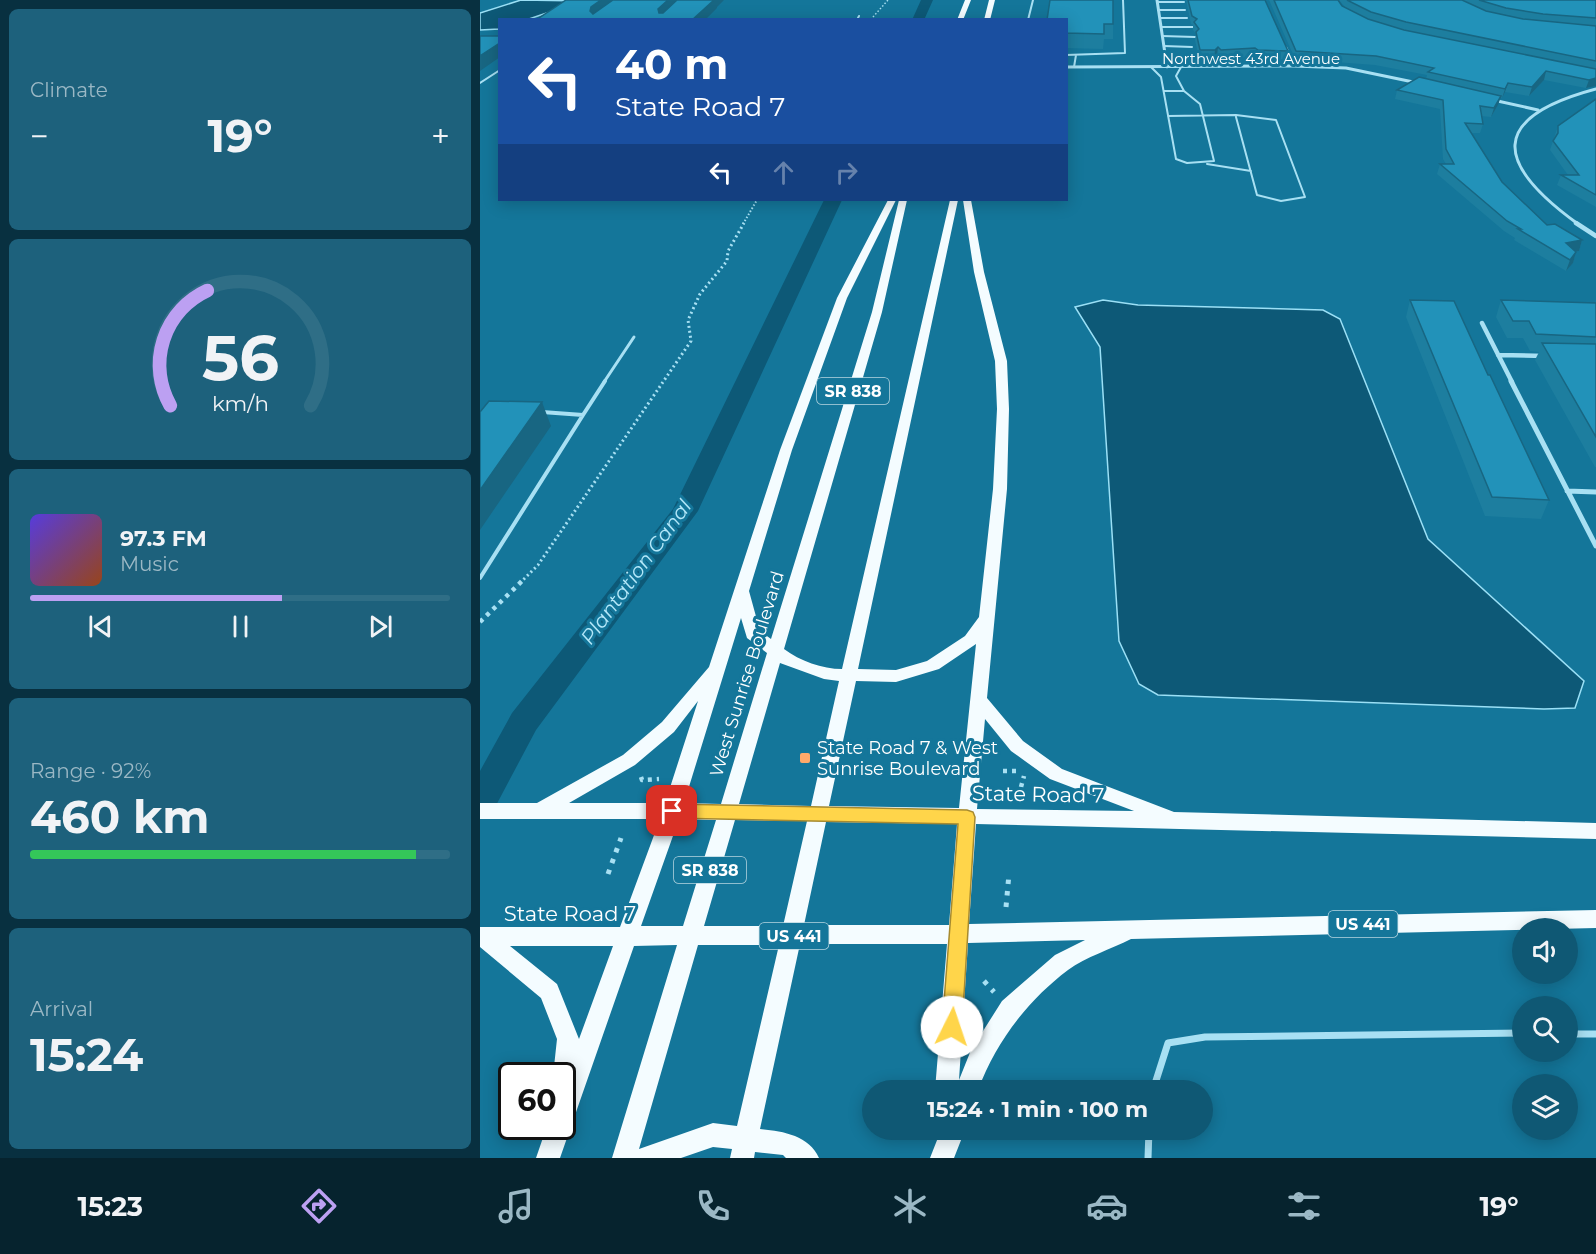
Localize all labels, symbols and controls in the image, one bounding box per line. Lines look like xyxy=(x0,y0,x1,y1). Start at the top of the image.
text: 40 m xyxy=(615,38,728,90)
icon: left xyxy=(516,42,594,120)
street label: Northwest 43rd Avenue xyxy=(1162,49,1340,68)
text: Climate xyxy=(30,78,108,102)
text: State Road 7 xyxy=(615,90,785,123)
text: 19° xyxy=(207,108,273,163)
text: − xyxy=(30,116,49,156)
text: + xyxy=(431,116,450,156)
icon: left xyxy=(704,156,737,189)
icon: ahead xyxy=(767,156,800,189)
icon: right xyxy=(830,156,863,189)
text: 56 xyxy=(202,320,278,396)
road number: SR 838 xyxy=(817,378,889,404)
text: km/h xyxy=(211,391,269,417)
water label: Plantation Canal xyxy=(575,495,697,649)
text: 97.3 FM xyxy=(120,525,207,552)
text: Music xyxy=(120,552,179,576)
street label: West Sunrise Boulevard xyxy=(705,568,789,780)
icon: previous xyxy=(84,610,117,643)
icon: pause xyxy=(224,610,257,643)
icon: next xyxy=(364,610,397,643)
place label: State Road 7 & West Sunrise Boulevard xyxy=(817,737,998,780)
marker: State Road 7 & West Sunrise Boulevard xyxy=(798,751,812,765)
text: Range · 92% xyxy=(30,759,151,783)
street label: State Road 7 xyxy=(972,780,1104,808)
pin xyxy=(646,785,697,836)
text: 460 km xyxy=(30,789,209,844)
icon: arrive xyxy=(655,794,688,827)
road number: SR 838 xyxy=(674,857,746,883)
street label: State Road 7 xyxy=(504,901,636,926)
road number: US 441 xyxy=(1328,911,1398,937)
map controls xyxy=(1512,918,1578,1140)
button: sound xyxy=(1512,918,1578,984)
road number: US 441 xyxy=(760,923,828,949)
position arrow xyxy=(920,995,984,1059)
button: search xyxy=(1512,996,1578,1062)
text: Arrival xyxy=(30,997,93,1021)
text: 15:24 xyxy=(30,1027,143,1082)
speed limit sign: 60 xyxy=(498,1062,576,1140)
button: layers xyxy=(1512,1074,1578,1140)
text: 15:24 · 1 min · 100 m xyxy=(927,1096,1148,1123)
icon: directions xyxy=(298,1185,340,1227)
icon: music xyxy=(495,1185,537,1227)
icon: phone xyxy=(692,1185,734,1227)
icon: climate xyxy=(889,1185,931,1227)
icon: car xyxy=(1086,1185,1128,1227)
icon: filters xyxy=(1283,1185,1325,1227)
text: 15:23 xyxy=(77,1190,143,1223)
text: 19° xyxy=(1479,1190,1519,1223)

